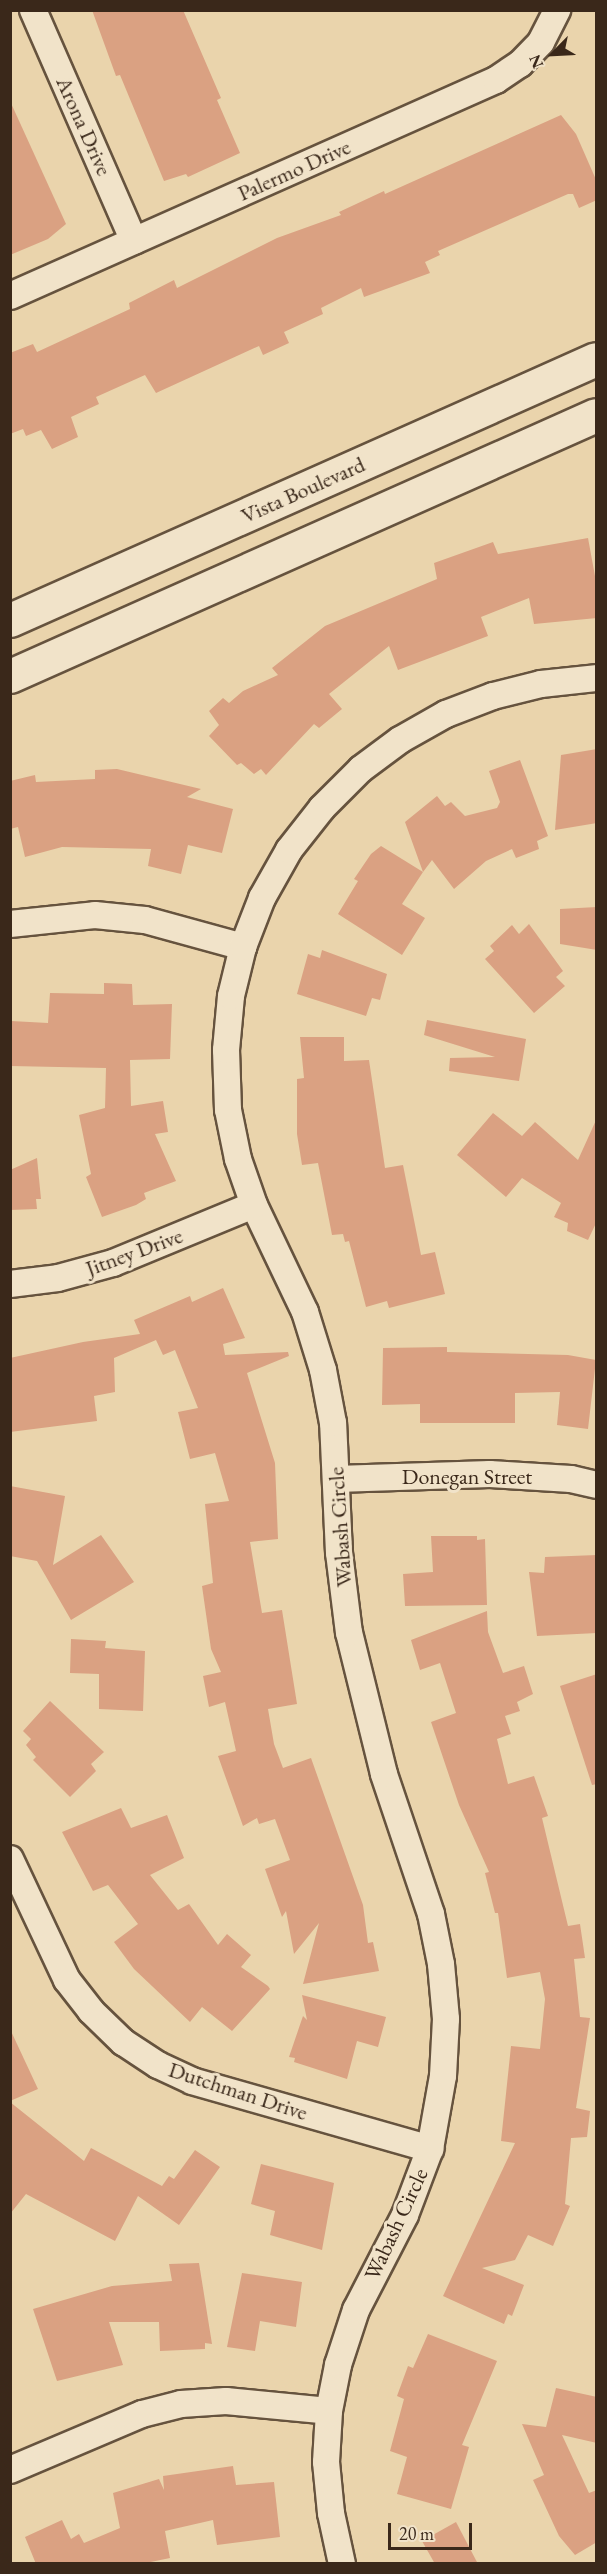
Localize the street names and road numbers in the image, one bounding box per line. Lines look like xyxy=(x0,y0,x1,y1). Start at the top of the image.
street label: Arona Drive xyxy=(51,73,117,179)
street label: Palermo Drive xyxy=(234,133,354,207)
street label: Vista Boulevard xyxy=(237,451,369,529)
street label: Jitney Drive xyxy=(82,1222,186,1282)
street label: Donegan Street xyxy=(402,1464,532,1490)
street label: Wabash Circle xyxy=(323,1466,357,1588)
street label: Dutchman Drive xyxy=(165,2056,311,2126)
street label: Wabash Circle xyxy=(359,2164,433,2284)

